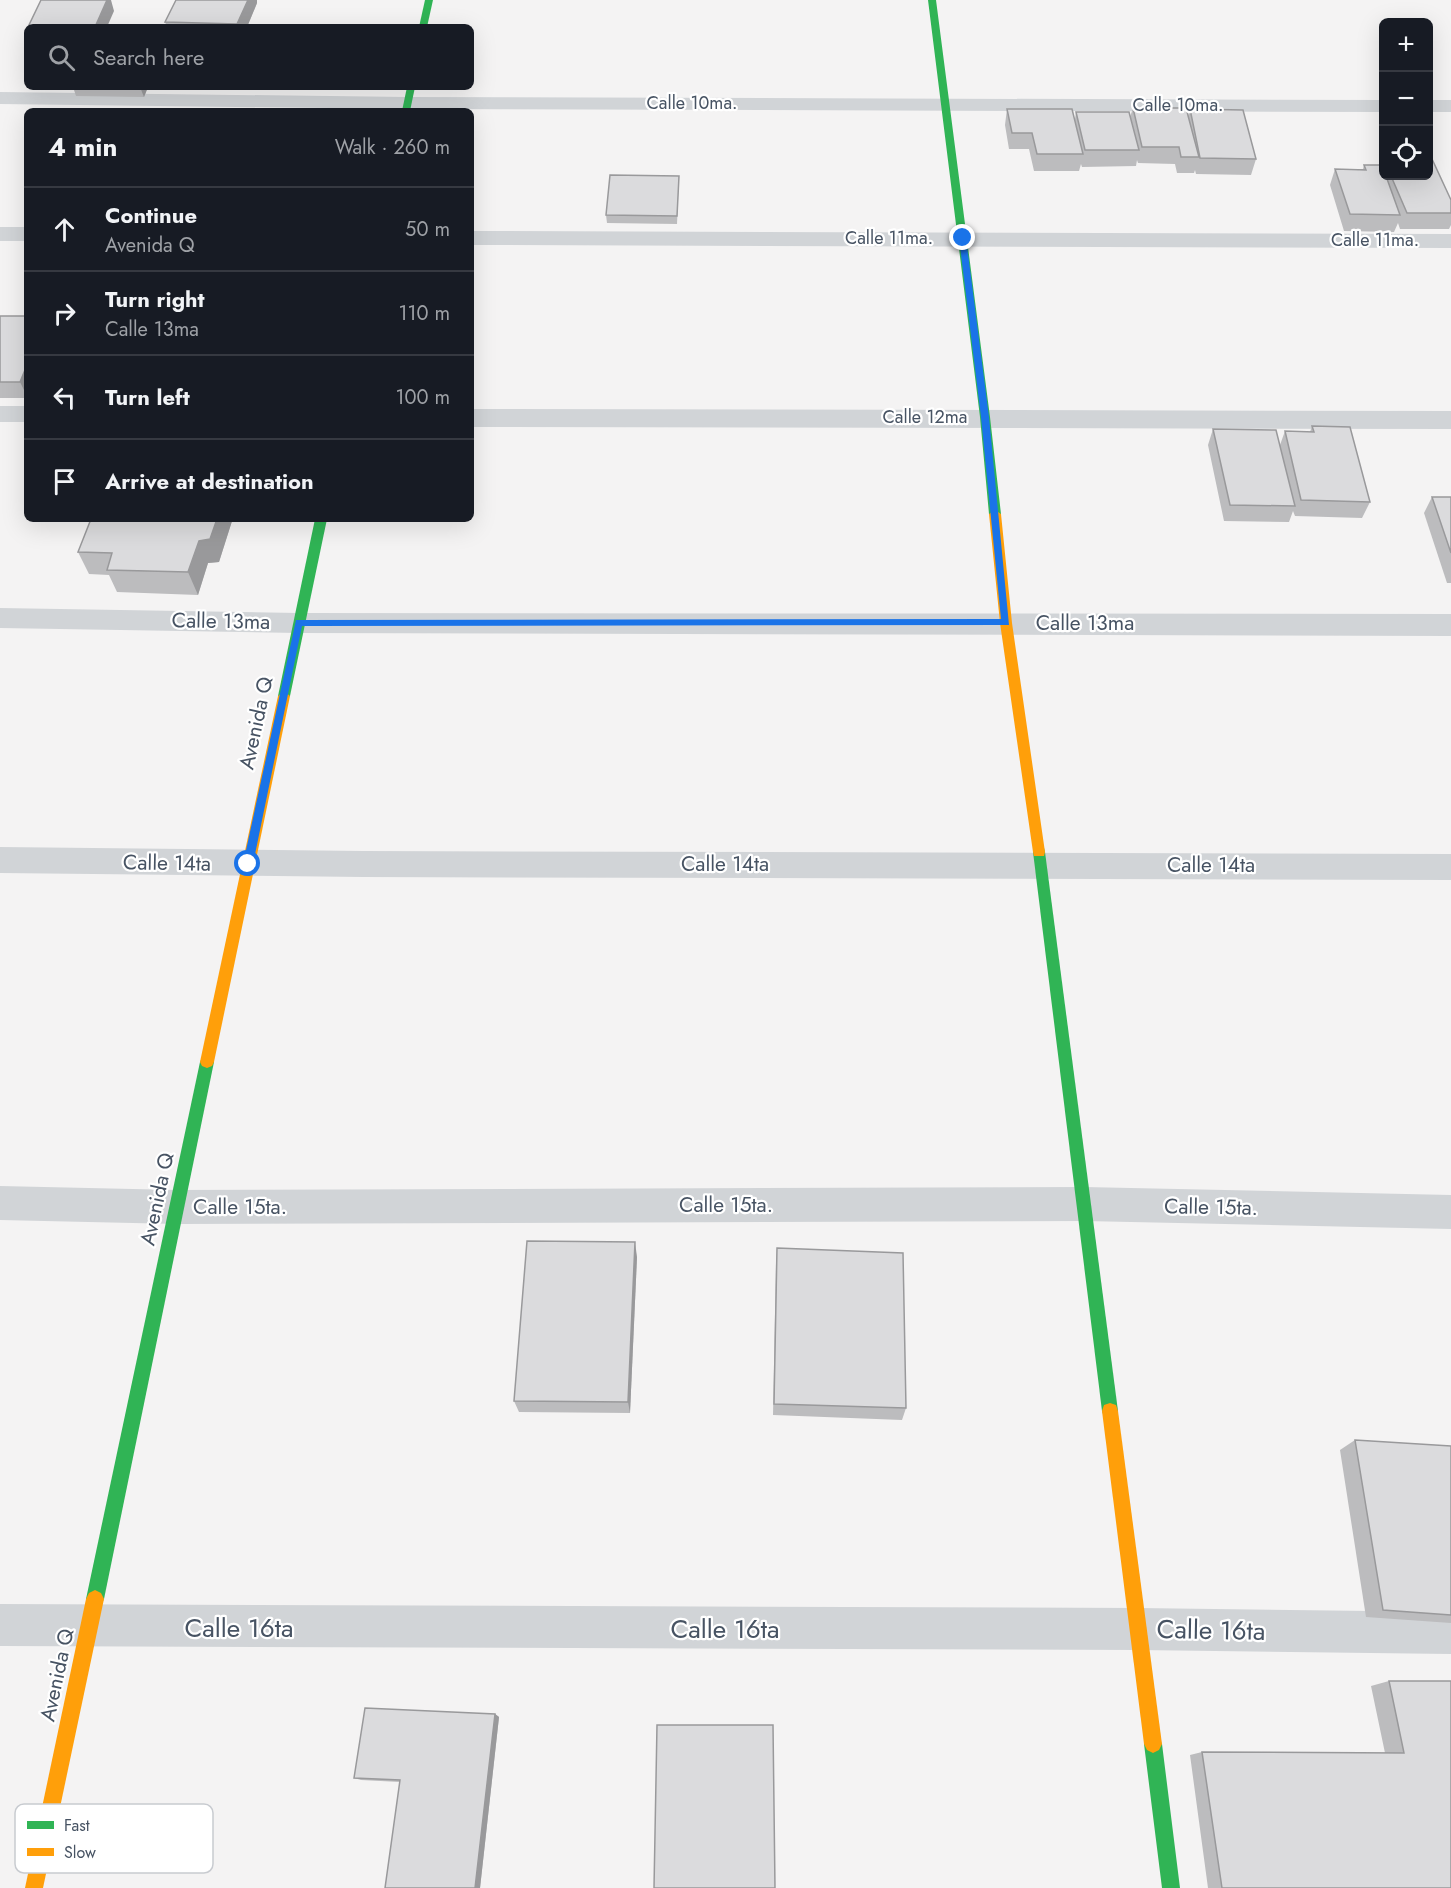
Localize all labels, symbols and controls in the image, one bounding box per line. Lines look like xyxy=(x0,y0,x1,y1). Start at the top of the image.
map controls xyxy=(1379,18,1433,180)
button: + xyxy=(1379,18,1433,72)
search box xyxy=(24,24,474,90)
icon: search xyxy=(45,41,78,74)
text: Search here xyxy=(93,41,204,73)
button: − xyxy=(1379,72,1433,126)
street label: Calle 10ma. xyxy=(647,90,737,116)
street label: Calle 10ma. xyxy=(1133,92,1223,118)
button: locate xyxy=(1379,126,1433,180)
text: 4 min xyxy=(48,128,117,166)
text: Walk · 260 m xyxy=(335,133,450,162)
text: Continue xyxy=(105,199,197,231)
icon: ahead xyxy=(48,213,81,246)
text: 50 m xyxy=(405,215,450,244)
route end xyxy=(949,224,975,250)
street label: Calle 11ma. xyxy=(845,225,933,251)
street label: Calle 11ma. xyxy=(1331,227,1419,253)
text: Avenida Q xyxy=(105,231,195,260)
text: Turn right xyxy=(105,283,205,315)
icon: right xyxy=(48,297,81,330)
text: 110 m xyxy=(398,299,450,328)
text: Calle 13ma xyxy=(105,315,199,344)
icon: left xyxy=(48,381,81,414)
text: Turn left xyxy=(105,381,190,413)
text: 100 m xyxy=(395,383,450,412)
street label: Calle 12ma xyxy=(883,404,967,430)
icon: arrive xyxy=(48,465,81,498)
text: Arrive at destination xyxy=(105,465,314,497)
street label: Calle 13ma xyxy=(171,605,271,637)
street label: Calle 13ma xyxy=(1036,608,1134,638)
street label: Avenida Q xyxy=(232,674,281,772)
street label: Calle 14ta xyxy=(123,847,211,879)
street label: Calle 14ta xyxy=(681,849,769,879)
route start xyxy=(234,850,260,876)
street label: Calle 14ta xyxy=(1167,850,1255,880)
street label: Avenida Q xyxy=(133,1150,182,1248)
street label: Calle 15ta. xyxy=(679,1190,773,1220)
street label: Calle 15ta. xyxy=(1164,1191,1258,1223)
street label: Calle 15ta. xyxy=(193,1192,287,1222)
street label: Calle 16ta xyxy=(185,1609,293,1647)
street label: Calle 16ta xyxy=(671,1610,779,1648)
street label: Calle 16ta xyxy=(1156,1610,1266,1650)
street label: Avenida Q xyxy=(33,1626,82,1724)
legend xyxy=(15,1804,213,1873)
text: Fast xyxy=(64,1814,90,1837)
text: Slow xyxy=(64,1841,96,1864)

